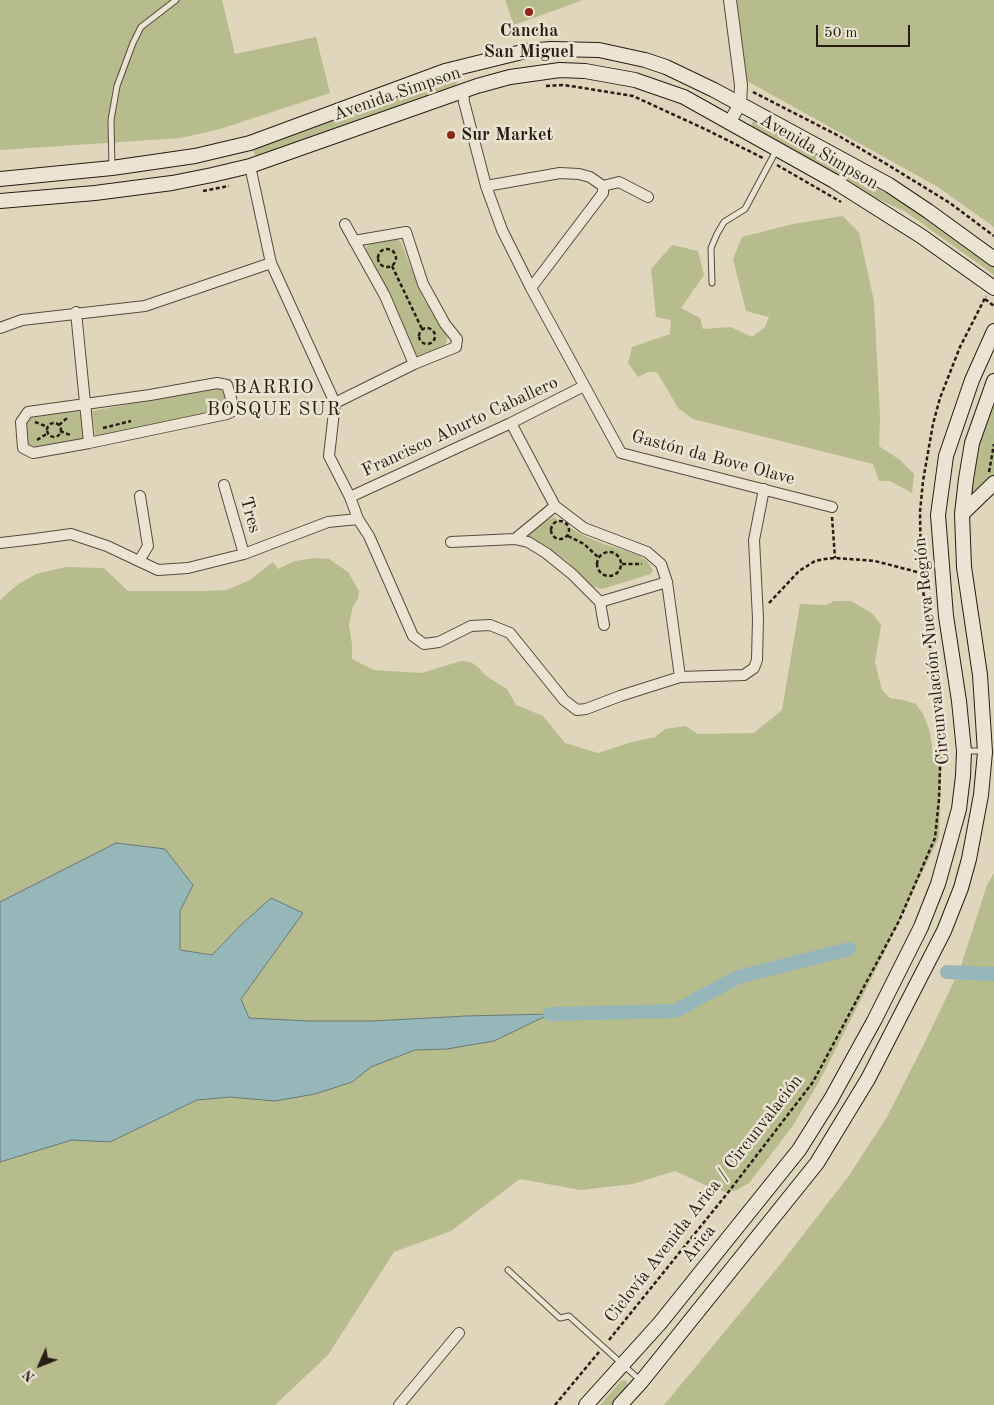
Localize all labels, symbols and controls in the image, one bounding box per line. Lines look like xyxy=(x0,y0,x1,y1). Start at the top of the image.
marker: Cancha San Miguel xyxy=(523,6,535,18)
scale bar xyxy=(819,15,913,47)
place label: Cancha San Miguel xyxy=(484,20,574,62)
text: 50 m xyxy=(824,26,858,41)
street label: Avenida Simpson xyxy=(330,62,464,126)
street label: Avenida Simpson xyxy=(756,109,882,195)
place label: Sur Market xyxy=(461,124,553,146)
marker: Sur Market xyxy=(445,129,457,141)
street label: Francisco Aburto Caballero xyxy=(358,372,562,482)
district label: BARRIO BOSQUE SUR xyxy=(206,377,342,421)
street label: Gastón da Bove Olave xyxy=(629,426,797,490)
street label: Tres xyxy=(235,495,265,535)
street label: Circunvalación Nueva Región xyxy=(909,536,955,766)
street label: Ciclovía Avenida Arica / Circunvalación xyxy=(600,1071,808,1327)
street label: Arica xyxy=(677,1221,721,1267)
north arrow xyxy=(15,1340,65,1390)
text: N xyxy=(20,1367,38,1384)

